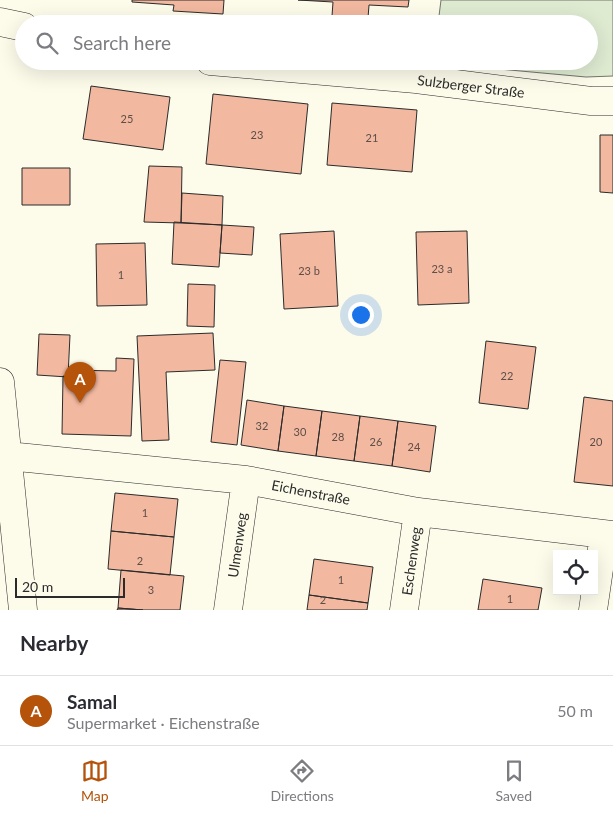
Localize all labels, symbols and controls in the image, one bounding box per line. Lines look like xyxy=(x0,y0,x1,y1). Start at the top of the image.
search box xyxy=(15,15,598,70)
icon: search xyxy=(33,29,61,57)
text: Search here xyxy=(73,31,171,54)
street label: Sulzberger Straße xyxy=(416,71,526,101)
house number: 25 xyxy=(121,112,133,125)
house number: 23 xyxy=(251,128,263,141)
house number: 21 xyxy=(366,131,378,144)
house number: 23 a xyxy=(431,262,453,275)
house number: 23 b xyxy=(298,264,320,277)
house number: 1 xyxy=(118,268,124,281)
your location xyxy=(348,302,374,328)
pin: A xyxy=(64,362,96,403)
house number: 22 xyxy=(501,369,513,382)
house number: 32 xyxy=(256,419,268,432)
house number: 30 xyxy=(294,425,307,438)
house number: 28 xyxy=(332,430,344,443)
house number: 26 xyxy=(370,435,382,448)
house number: 20 xyxy=(590,435,603,448)
house number: 24 xyxy=(408,440,421,453)
street label: Eichenstraße xyxy=(270,476,352,508)
house number: 1 xyxy=(142,506,148,519)
street label: Ulmenweg xyxy=(224,511,250,579)
street label: Eschenweg xyxy=(398,526,424,596)
map controls xyxy=(553,550,598,595)
button: locate xyxy=(553,550,598,595)
house number: 2 xyxy=(137,554,143,567)
house number: 1 xyxy=(338,573,344,586)
scale bar xyxy=(15,575,125,598)
text: 20 m xyxy=(22,578,53,595)
house number: 3 xyxy=(148,583,154,596)
house number: 1 xyxy=(507,592,513,605)
house number: 2 xyxy=(320,593,326,606)
text: Nearby xyxy=(20,630,88,655)
text: Samal xyxy=(67,690,117,713)
text: A xyxy=(30,701,42,720)
text: 50 m xyxy=(557,701,593,720)
text: Supermarket · Eichenstraße xyxy=(67,713,260,732)
tab: Map xyxy=(81,757,109,804)
tab: Directions xyxy=(271,757,334,804)
tab: Saved xyxy=(496,757,532,804)

